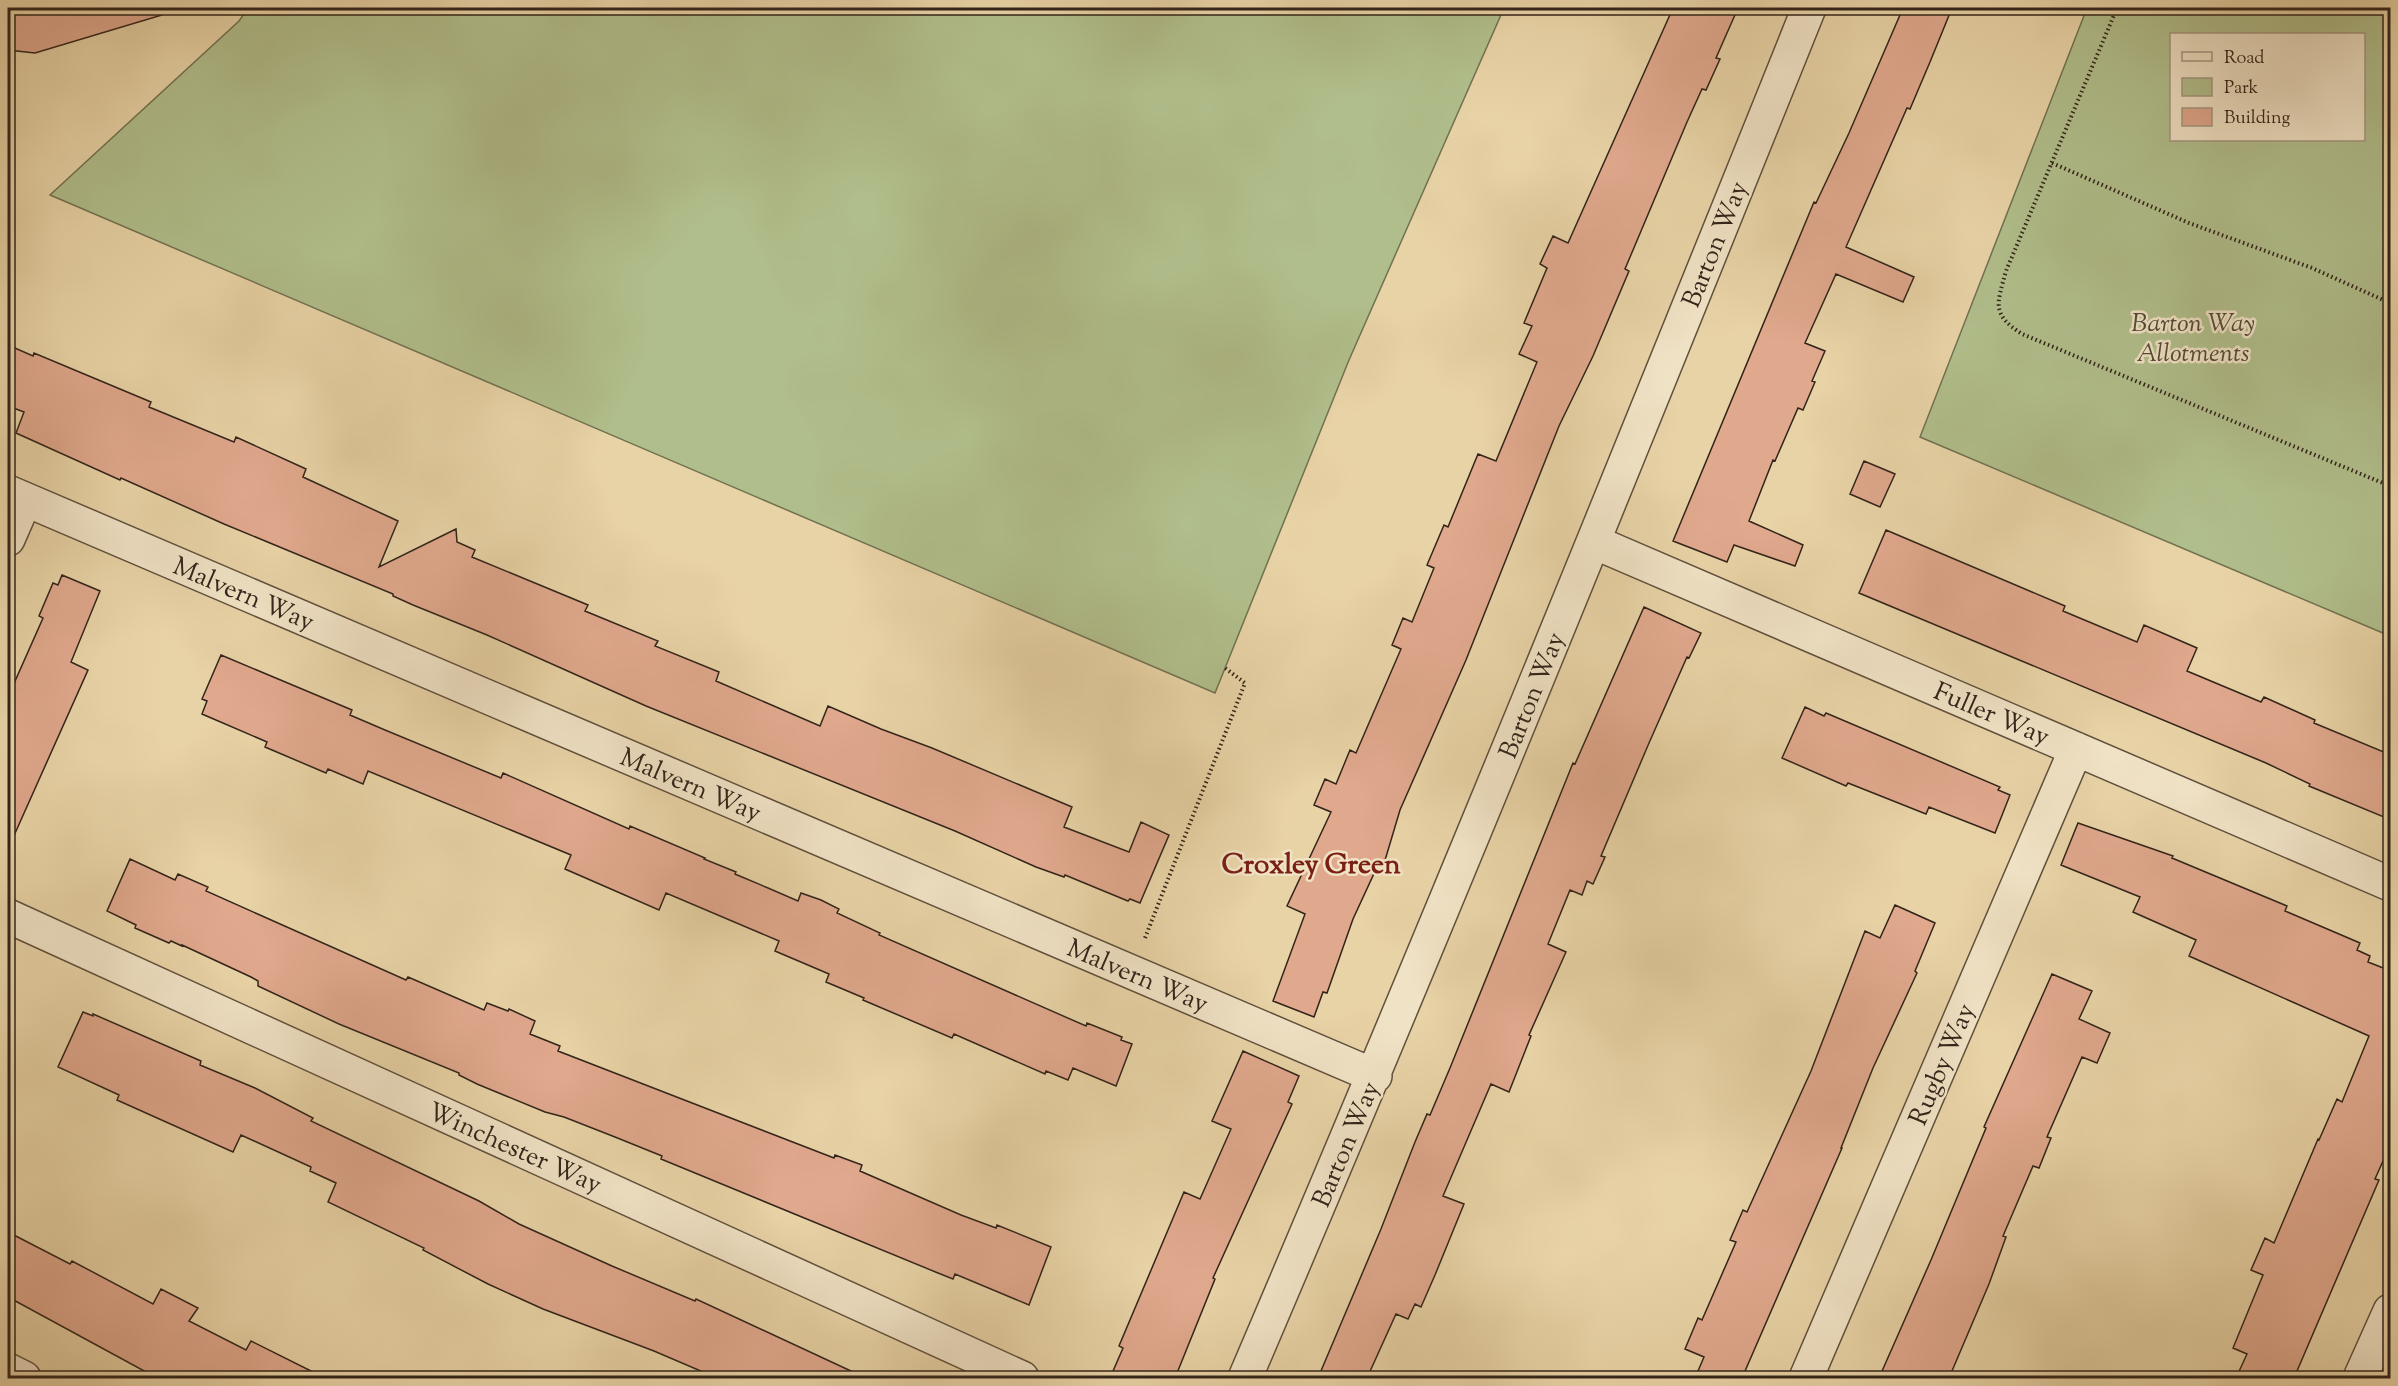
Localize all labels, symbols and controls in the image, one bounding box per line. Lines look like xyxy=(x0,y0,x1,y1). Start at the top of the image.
legend xyxy=(2170,33,2365,141)
text: Road xyxy=(2224,46,2264,72)
text: Park xyxy=(2224,76,2259,102)
text: Building xyxy=(2224,106,2290,132)
street label: Barton Way xyxy=(1674,176,1759,314)
park label: Barton Way Allotments xyxy=(2131,306,2255,373)
street label: Malvern Way xyxy=(167,549,320,642)
street label: Barton Way xyxy=(1491,627,1576,765)
street label: Fuller Way xyxy=(1927,674,2055,756)
street label: Malvern Way xyxy=(614,740,767,833)
district label: Croxley Green xyxy=(1221,846,1401,886)
street label: Malvern Way xyxy=(1061,931,1214,1024)
street label: Rugby Way xyxy=(1901,998,1986,1132)
street label: Barton Way xyxy=(1304,1076,1390,1214)
street label: Winchester Way xyxy=(421,1094,607,1204)

